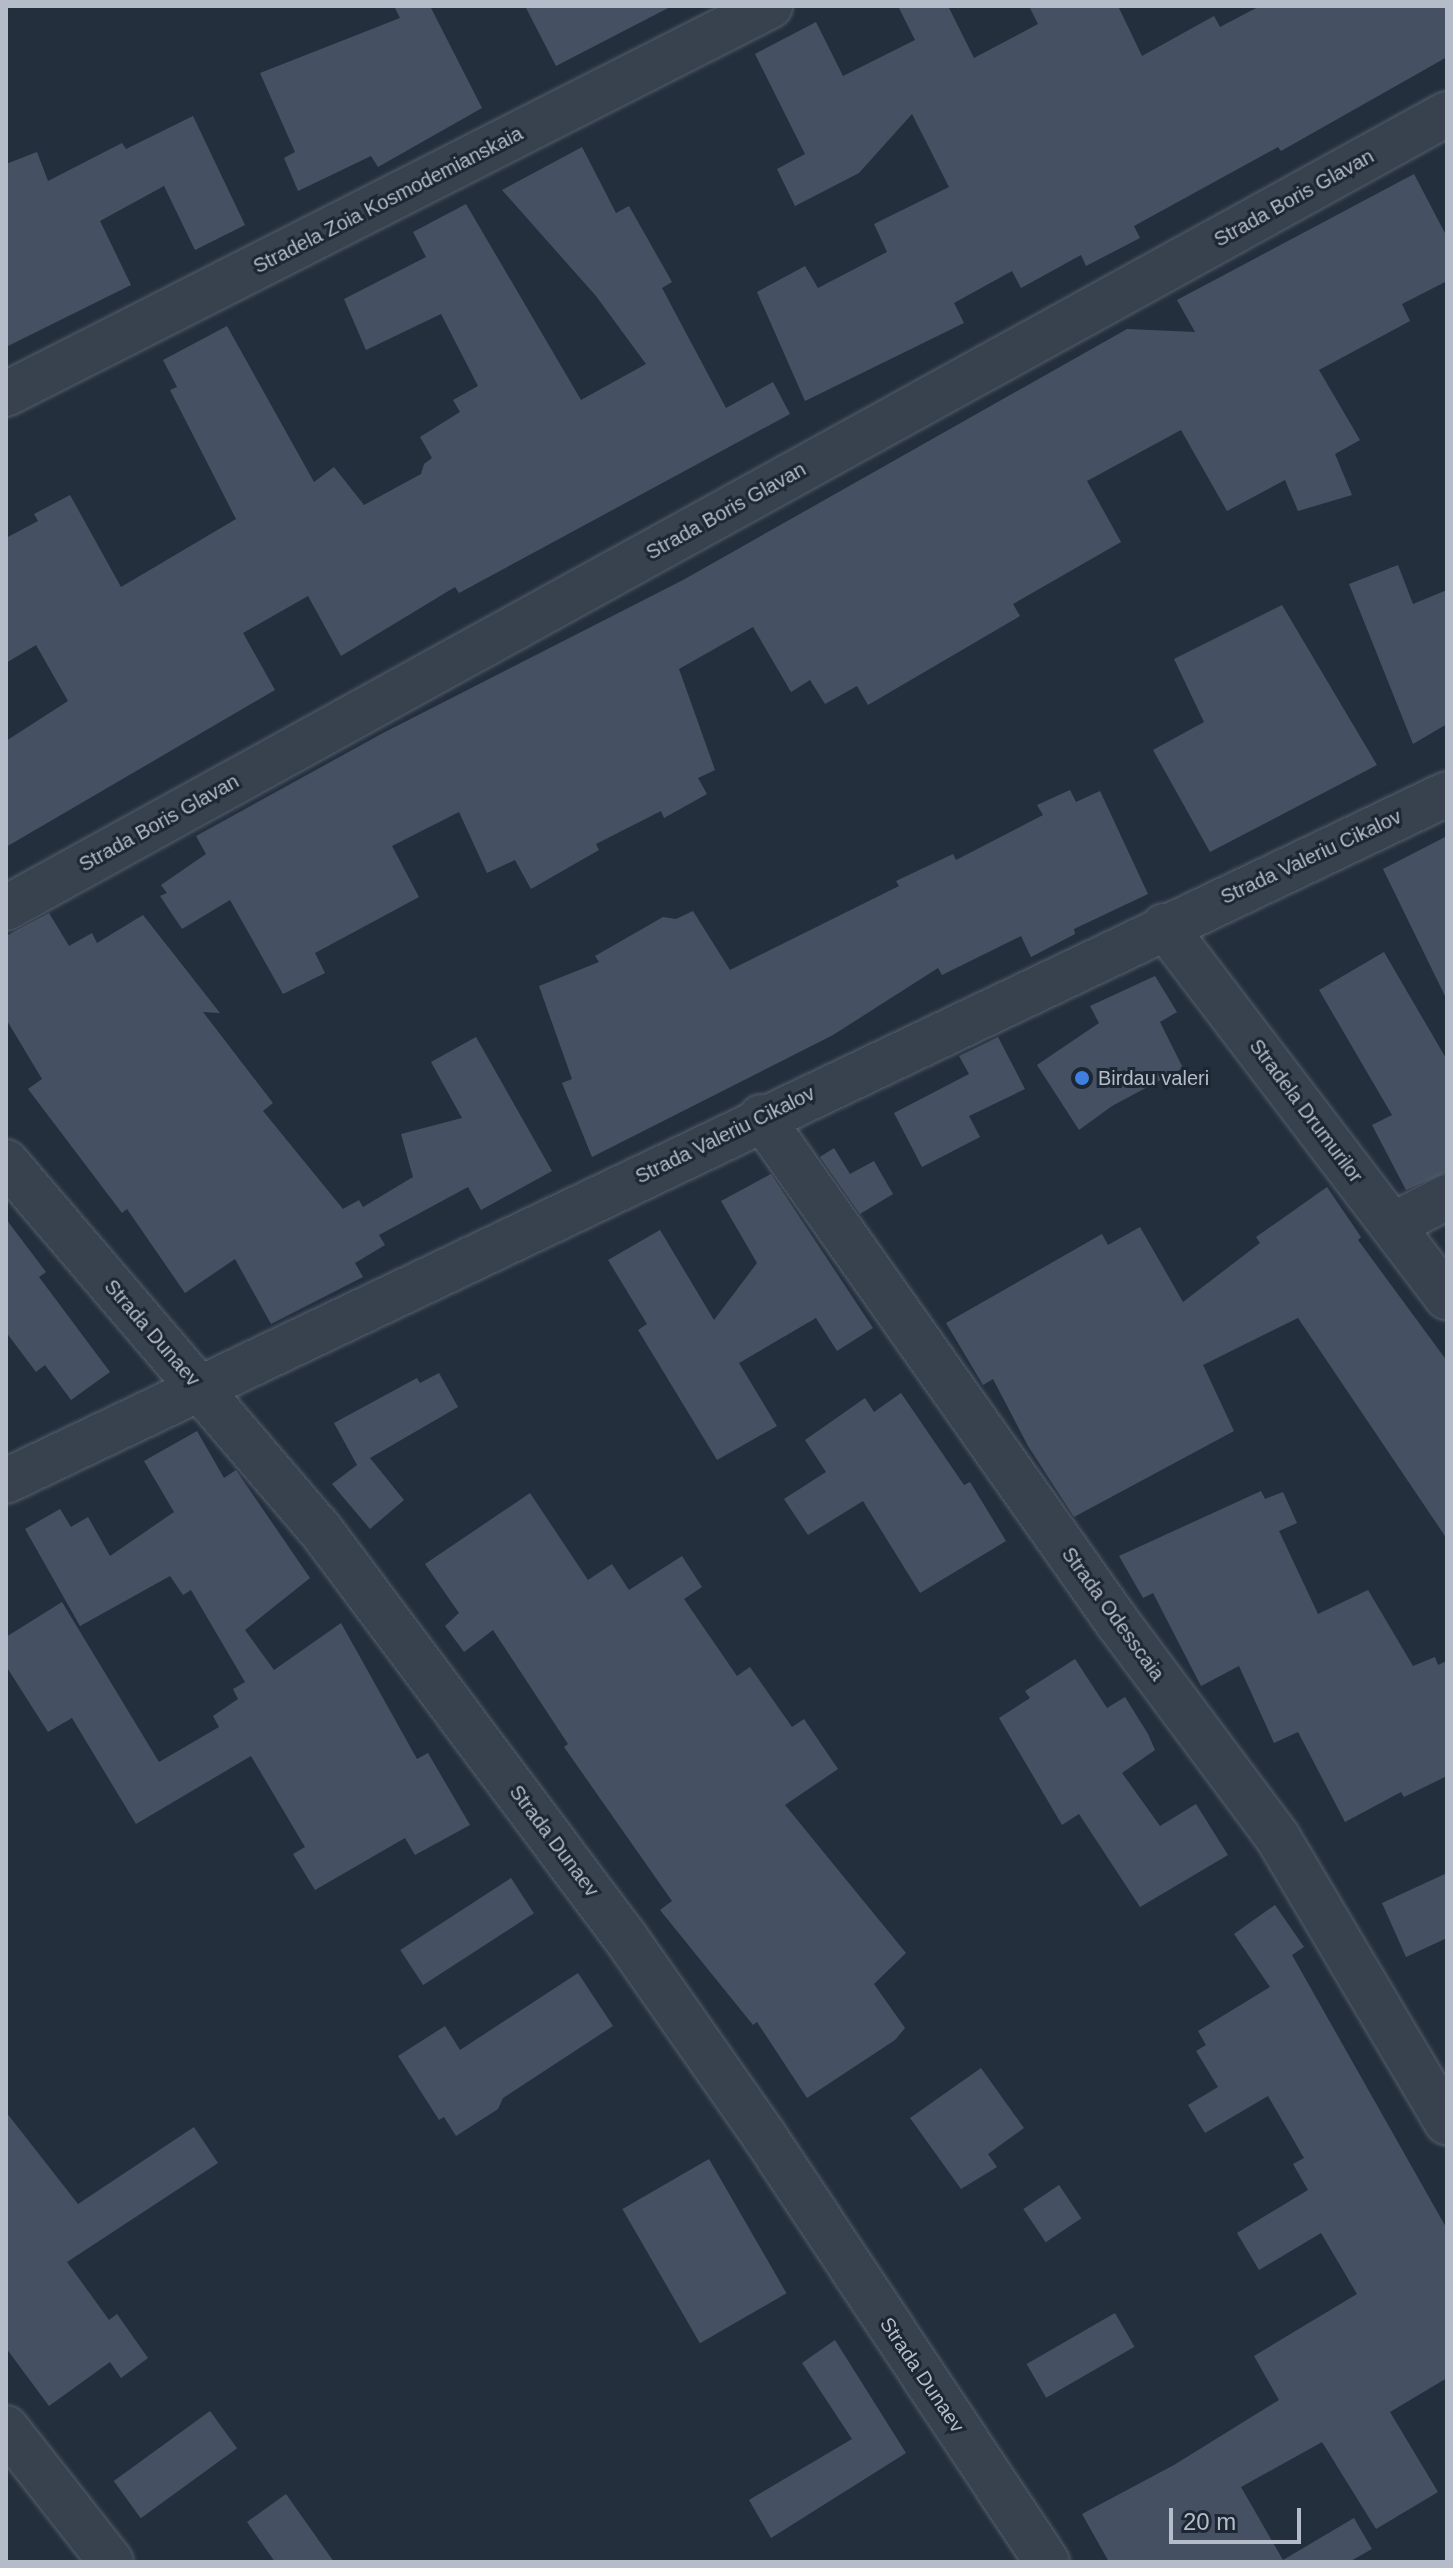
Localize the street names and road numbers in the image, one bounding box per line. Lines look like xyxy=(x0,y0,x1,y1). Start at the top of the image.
street label: Stradela Zoia Kosmodemianskaia xyxy=(249,121,527,279)
street label: Strada Boris Glavan xyxy=(1210,144,1378,252)
street label: Strada Boris Glavan xyxy=(642,457,810,565)
street label: Strada Boris Glavan xyxy=(75,769,243,877)
street label: Strada Valeriu Cikalov xyxy=(1217,805,1405,909)
street label: Stradela Drumurilor xyxy=(1244,1035,1368,1187)
street label: Strada Valeriu Cikalov xyxy=(631,1081,819,1189)
street label: Strada Dunaev xyxy=(99,1275,205,1391)
street label: Strada Odesscaia xyxy=(1057,1543,1169,1685)
street label: Strada Dunaev xyxy=(504,1781,604,1901)
street label: Strada Dunaev xyxy=(875,2313,969,2437)

